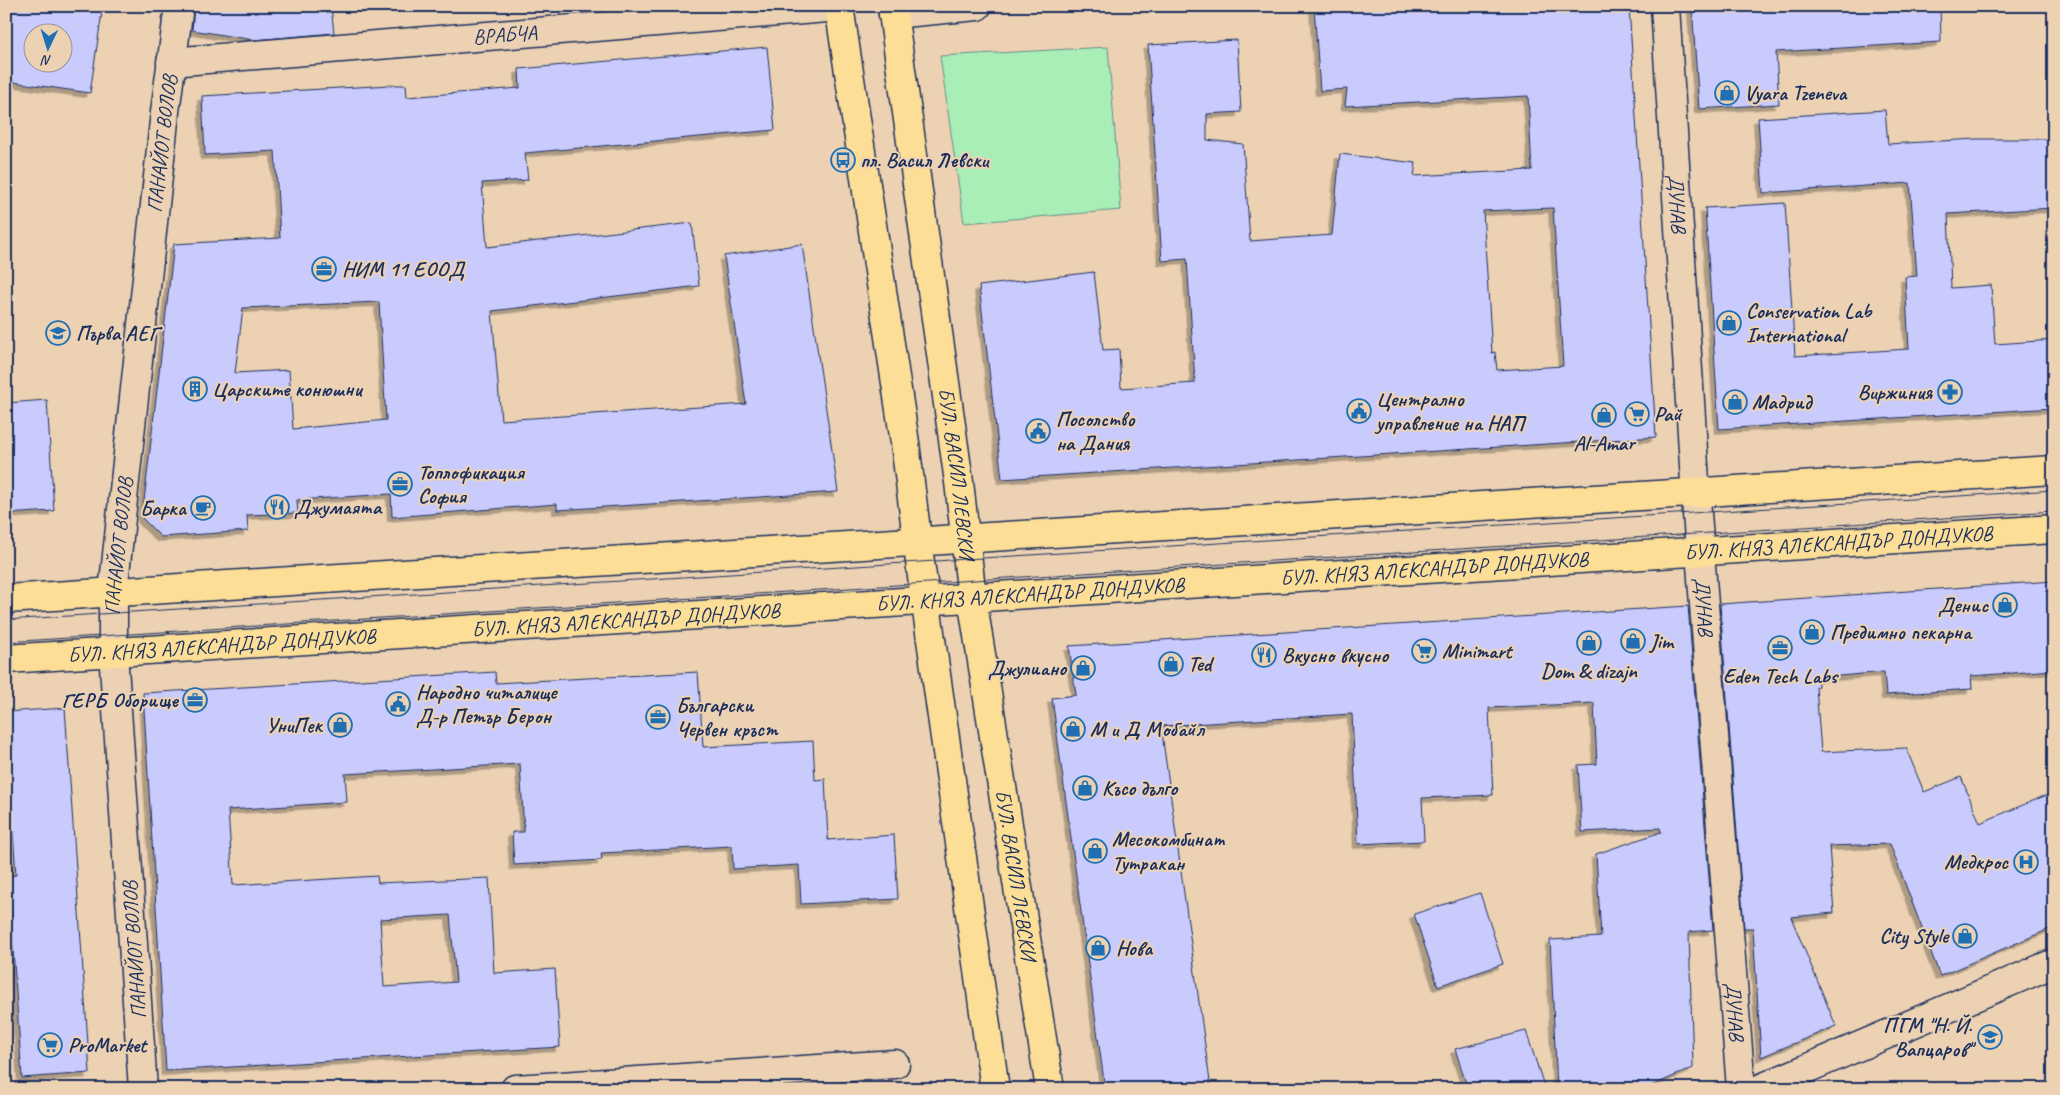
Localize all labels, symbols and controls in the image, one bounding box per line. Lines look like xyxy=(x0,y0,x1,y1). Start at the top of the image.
street label: ВРАБЧА xyxy=(472,19,538,50)
north arrow xyxy=(22,22,72,72)
text: N xyxy=(40,52,52,69)
street label: ПАНАЙОТ ВОЛОВ xyxy=(141,71,183,214)
shop icon: Vyara Tzeneva xyxy=(1714,80,1740,106)
place label: Vyara Tzeneva xyxy=(1744,80,1848,106)
bus stop icon: пл. Васил Левски xyxy=(830,147,856,173)
place label: пл. Васил Левски xyxy=(860,147,991,173)
street label: ДУНАВ xyxy=(1663,174,1692,236)
office icon: НИМ 11 ЕООД xyxy=(311,256,337,282)
place label: НИМ 11 ЕООД xyxy=(342,256,466,282)
place label: Conservation Lab International xyxy=(1746,298,1873,348)
shop icon: Conservation Lab International xyxy=(1716,310,1742,336)
school or university icon: Първа АЕГ xyxy=(45,320,71,346)
place label: Първа АЕГ xyxy=(76,320,163,346)
building icon: Царските конюшни xyxy=(182,376,208,402)
place label: Царските конюшни xyxy=(212,376,363,402)
place label: Виржиния xyxy=(1858,379,1933,405)
pharmacy icon: Виржиния xyxy=(1937,379,1963,405)
street label: БУЛ. ВАСИЛ ЛЕВСКИ xyxy=(933,386,981,564)
place label: Централно управление на НАП xyxy=(1374,386,1527,436)
shop icon: Мадрид xyxy=(1722,389,1748,415)
place label: Мадрид xyxy=(1752,389,1814,415)
public building icon: Централно управление на НАП xyxy=(1346,398,1372,424)
supermarket icon: Рай xyxy=(1624,401,1650,427)
place label: Рай xyxy=(1654,401,1683,427)
shop icon: Al-Amar xyxy=(1591,402,1617,428)
place label: Посолство на Дания xyxy=(1056,406,1136,456)
public building icon: Посолство на Дания xyxy=(1025,418,1051,444)
place label: Al-Amar xyxy=(1574,430,1637,456)
place label: Топлофикация София xyxy=(418,459,526,509)
office icon: Топлофикация София xyxy=(387,471,413,497)
street label: ПАНАЙОТ ВОЛОВ xyxy=(100,474,139,615)
restaurant icon: Джумаята xyxy=(264,494,290,520)
place label: Джумаята xyxy=(294,494,383,520)
place label: Барка xyxy=(140,495,188,521)
cafe icon: Барка xyxy=(190,495,216,521)
street label: БУЛ. КНЯЗ АЛЕКСАНДЪР ДОНДУКОВ xyxy=(1684,520,1995,565)
street label: БУЛ. КНЯЗ АЛЕКСАНДЪР ДОНДУКОВ xyxy=(1279,545,1591,591)
street label: БУЛ. КНЯЗ АЛЕКСАНДЪР ДОНДУКОВ xyxy=(875,571,1187,617)
street label: ДУНАВ xyxy=(1689,577,1720,639)
place label: Денис xyxy=(1938,592,1989,618)
shop icon: Денис xyxy=(1992,592,2018,618)
street label: БУЛ. КНЯЗ АЛЕКСАНДЪР ДОНДУКОВ xyxy=(471,597,783,642)
shop icon: Предимно пекарна xyxy=(1799,619,1825,645)
place label: Предимно пекарна xyxy=(1830,619,1973,645)
street label: БУЛ. КНЯЗ АЛЕКСАНДЪР ДОНДУКОВ xyxy=(67,622,379,668)
shop icon: Jim xyxy=(1620,628,1646,654)
place label: Jim xyxy=(1648,628,1675,654)
shop icon: Dom & dizajn xyxy=(1576,630,1602,656)
office icon: Eden Tech Labs xyxy=(1767,635,1793,661)
supermarket icon: Minimart xyxy=(1411,638,1437,664)
place label: Minimart xyxy=(1442,638,1514,664)
restaurant icon: Вкусно вкусно xyxy=(1251,642,1277,668)
place label: Вкусно вкусно xyxy=(1282,642,1389,668)
shop icon: Ted xyxy=(1158,651,1184,677)
place label: Ted xyxy=(1188,651,1215,677)
place label: Джулиано xyxy=(988,655,1067,681)
shop icon: Джулиано xyxy=(1070,655,1096,681)
place label: Dom & dizajn xyxy=(1541,658,1638,684)
place label: Eden Tech Labs xyxy=(1723,663,1840,689)
place label: Народно читалище Д-р Петър Берон xyxy=(416,679,558,729)
place label: ГЕРБ Оборище xyxy=(62,687,180,713)
office icon: ГЕРБ Оборище xyxy=(182,687,208,713)
public building icon: Народно читалище Д-р Петър Берон xyxy=(385,691,411,717)
place label: Български Червен кръст xyxy=(676,692,779,742)
office icon: Български Червен кръст xyxy=(645,704,671,730)
place label: УниПек xyxy=(266,712,324,738)
shop icon: УниПек xyxy=(327,712,353,738)
shop icon: М и Д Мобайл xyxy=(1060,716,1086,742)
place label: М и Д Мобайл xyxy=(1090,716,1206,742)
shop icon: Късо дълго xyxy=(1072,775,1098,801)
place label: Късо дълго xyxy=(1102,775,1179,801)
street label: БУЛ. ВАСИЛ ЛЕВСКИ xyxy=(990,788,1043,966)
place label: Месокомбинат Тутракан xyxy=(1112,826,1226,876)
shop icon: Месокомбинат Тутракан xyxy=(1082,838,1108,864)
place label: Медкрос xyxy=(1944,849,2009,875)
hospital icon: Медкрос xyxy=(2013,849,2039,875)
street label: ПАНАЙОТ ВОЛОВ xyxy=(116,878,152,1020)
place label: City Style xyxy=(1879,923,1950,950)
shop icon: City Style xyxy=(1952,923,1978,949)
shop icon: Нова xyxy=(1085,935,1111,961)
place label: Нова xyxy=(1116,935,1154,961)
street label: ДУНАВ xyxy=(1720,981,1750,1044)
place label: ПГМ "Н. Й. Вапцаров" xyxy=(1883,1012,1977,1062)
school or university icon: ПГМ "Н. Й. Вапцаров" xyxy=(1977,1024,2003,1050)
supermarket icon: ProMarket xyxy=(37,1032,63,1058)
place label: ProMarket xyxy=(68,1032,148,1058)

